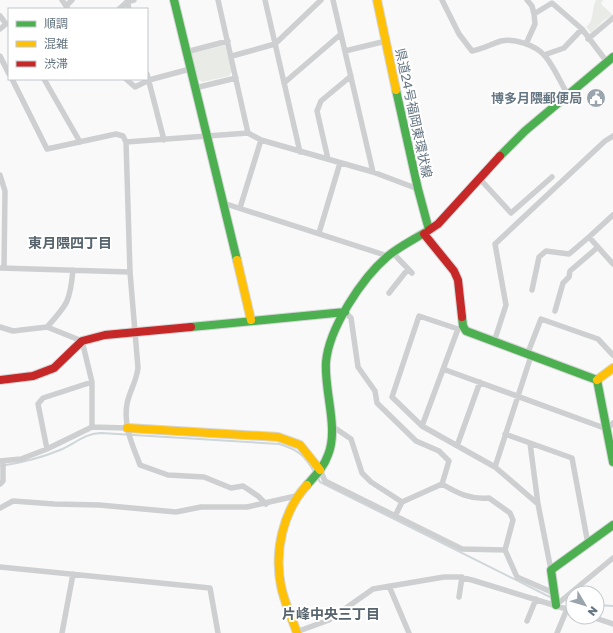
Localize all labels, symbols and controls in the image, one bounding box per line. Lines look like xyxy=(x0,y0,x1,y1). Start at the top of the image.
legend xyxy=(8,8,148,80)
text: 順調 xyxy=(44,16,68,31)
text: 混雑 xyxy=(44,36,68,51)
street label: 県道24号福岡東環状線 xyxy=(392,47,436,179)
text: 渋滞 xyxy=(44,56,68,71)
public building icon: 博多月隈郵便局 xyxy=(585,87,607,109)
place label: 博多月隈郵便局 xyxy=(491,90,582,106)
district label: 東月隈四丁目 xyxy=(28,234,112,251)
north arrow xyxy=(565,585,605,625)
text: N xyxy=(586,604,601,619)
district label: 片峰中央三丁目 xyxy=(282,605,380,622)

